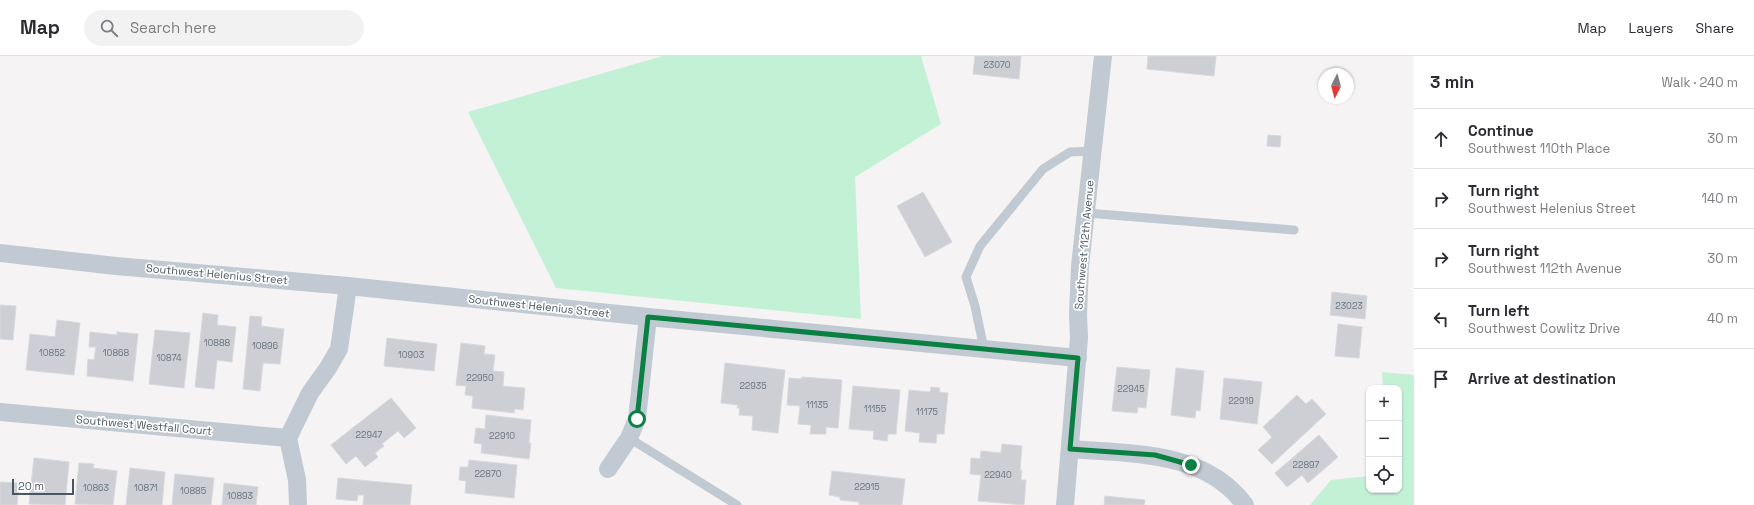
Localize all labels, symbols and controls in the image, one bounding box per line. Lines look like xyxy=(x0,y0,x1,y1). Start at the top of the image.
search box xyxy=(84,10,364,46)
text: Map xyxy=(20,15,60,40)
icon: search xyxy=(98,17,120,39)
text: Search here xyxy=(130,18,216,37)
text: Map xyxy=(1577,19,1607,37)
text: Layers xyxy=(1629,19,1673,37)
text: Share xyxy=(1695,19,1734,37)
house number: 23070 xyxy=(983,59,1011,71)
north arrow xyxy=(1318,68,1354,104)
text: 3 min xyxy=(1430,71,1474,93)
text: Walk · 240 m xyxy=(1662,74,1738,91)
text: Continue xyxy=(1468,121,1534,140)
icon: ahead xyxy=(1430,128,1452,150)
text: 30 m xyxy=(1707,130,1738,147)
text: Southwest 110th Place xyxy=(1468,140,1610,157)
street label: Southwest 112th Avenue xyxy=(1071,180,1097,310)
text: Turn right xyxy=(1468,181,1539,200)
icon: right xyxy=(1430,188,1452,210)
text: 140 m xyxy=(1702,190,1738,207)
text: Southwest Helenius Street xyxy=(1468,200,1636,217)
text: Turn right xyxy=(1468,241,1539,260)
icon: right xyxy=(1430,248,1452,270)
text: 30 m xyxy=(1707,250,1738,267)
text: Southwest 112th Avenue xyxy=(1468,260,1622,277)
street label: Southwest Helenius Street xyxy=(146,261,288,287)
street label: Southwest Helenius Street xyxy=(468,292,610,320)
house number: 23023 xyxy=(1335,300,1363,312)
text: Turn left xyxy=(1468,301,1530,320)
icon: left xyxy=(1430,308,1452,330)
text: 40 m xyxy=(1707,310,1738,327)
text: Southwest Cowlitz Drive xyxy=(1468,320,1620,337)
house number: 10888 xyxy=(204,337,231,349)
house number: 10896 xyxy=(252,340,279,352)
house number: 10852 xyxy=(39,347,65,359)
house number: 10868 xyxy=(103,347,130,359)
house number: 10903 xyxy=(398,349,424,361)
house number: 10874 xyxy=(156,352,182,364)
icon: arrive xyxy=(1430,368,1452,390)
text: Arrive at destination xyxy=(1468,369,1616,388)
house number: 22950 xyxy=(466,372,494,384)
house number: 22935 xyxy=(739,380,767,392)
house number: 22945 xyxy=(1117,383,1145,395)
map controls xyxy=(1366,385,1402,493)
button: + xyxy=(1366,385,1402,421)
house number: 22919 xyxy=(1228,395,1254,407)
house number: 11135 xyxy=(806,399,828,411)
house number: 11155 xyxy=(864,403,886,415)
house number: 11175 xyxy=(916,406,938,418)
route start xyxy=(628,410,646,428)
street label: Southwest Westfall Court xyxy=(76,412,212,438)
button: − xyxy=(1366,421,1402,457)
house number: 22947 xyxy=(356,429,382,441)
house number: 22910 xyxy=(489,430,515,442)
route end xyxy=(1182,456,1200,474)
button: locate xyxy=(1366,457,1402,493)
house number: 22897 xyxy=(1293,459,1319,471)
house number: 22870 xyxy=(474,468,502,480)
house number: 22940 xyxy=(984,469,1012,481)
scale bar xyxy=(12,477,74,496)
text: 20 m xyxy=(18,479,44,493)
house number: 22915 xyxy=(854,481,880,493)
house number: 10863 xyxy=(83,482,109,494)
house number: 10871 xyxy=(134,482,158,494)
house number: 10885 xyxy=(180,485,206,497)
house number: 10893 xyxy=(227,490,253,502)

